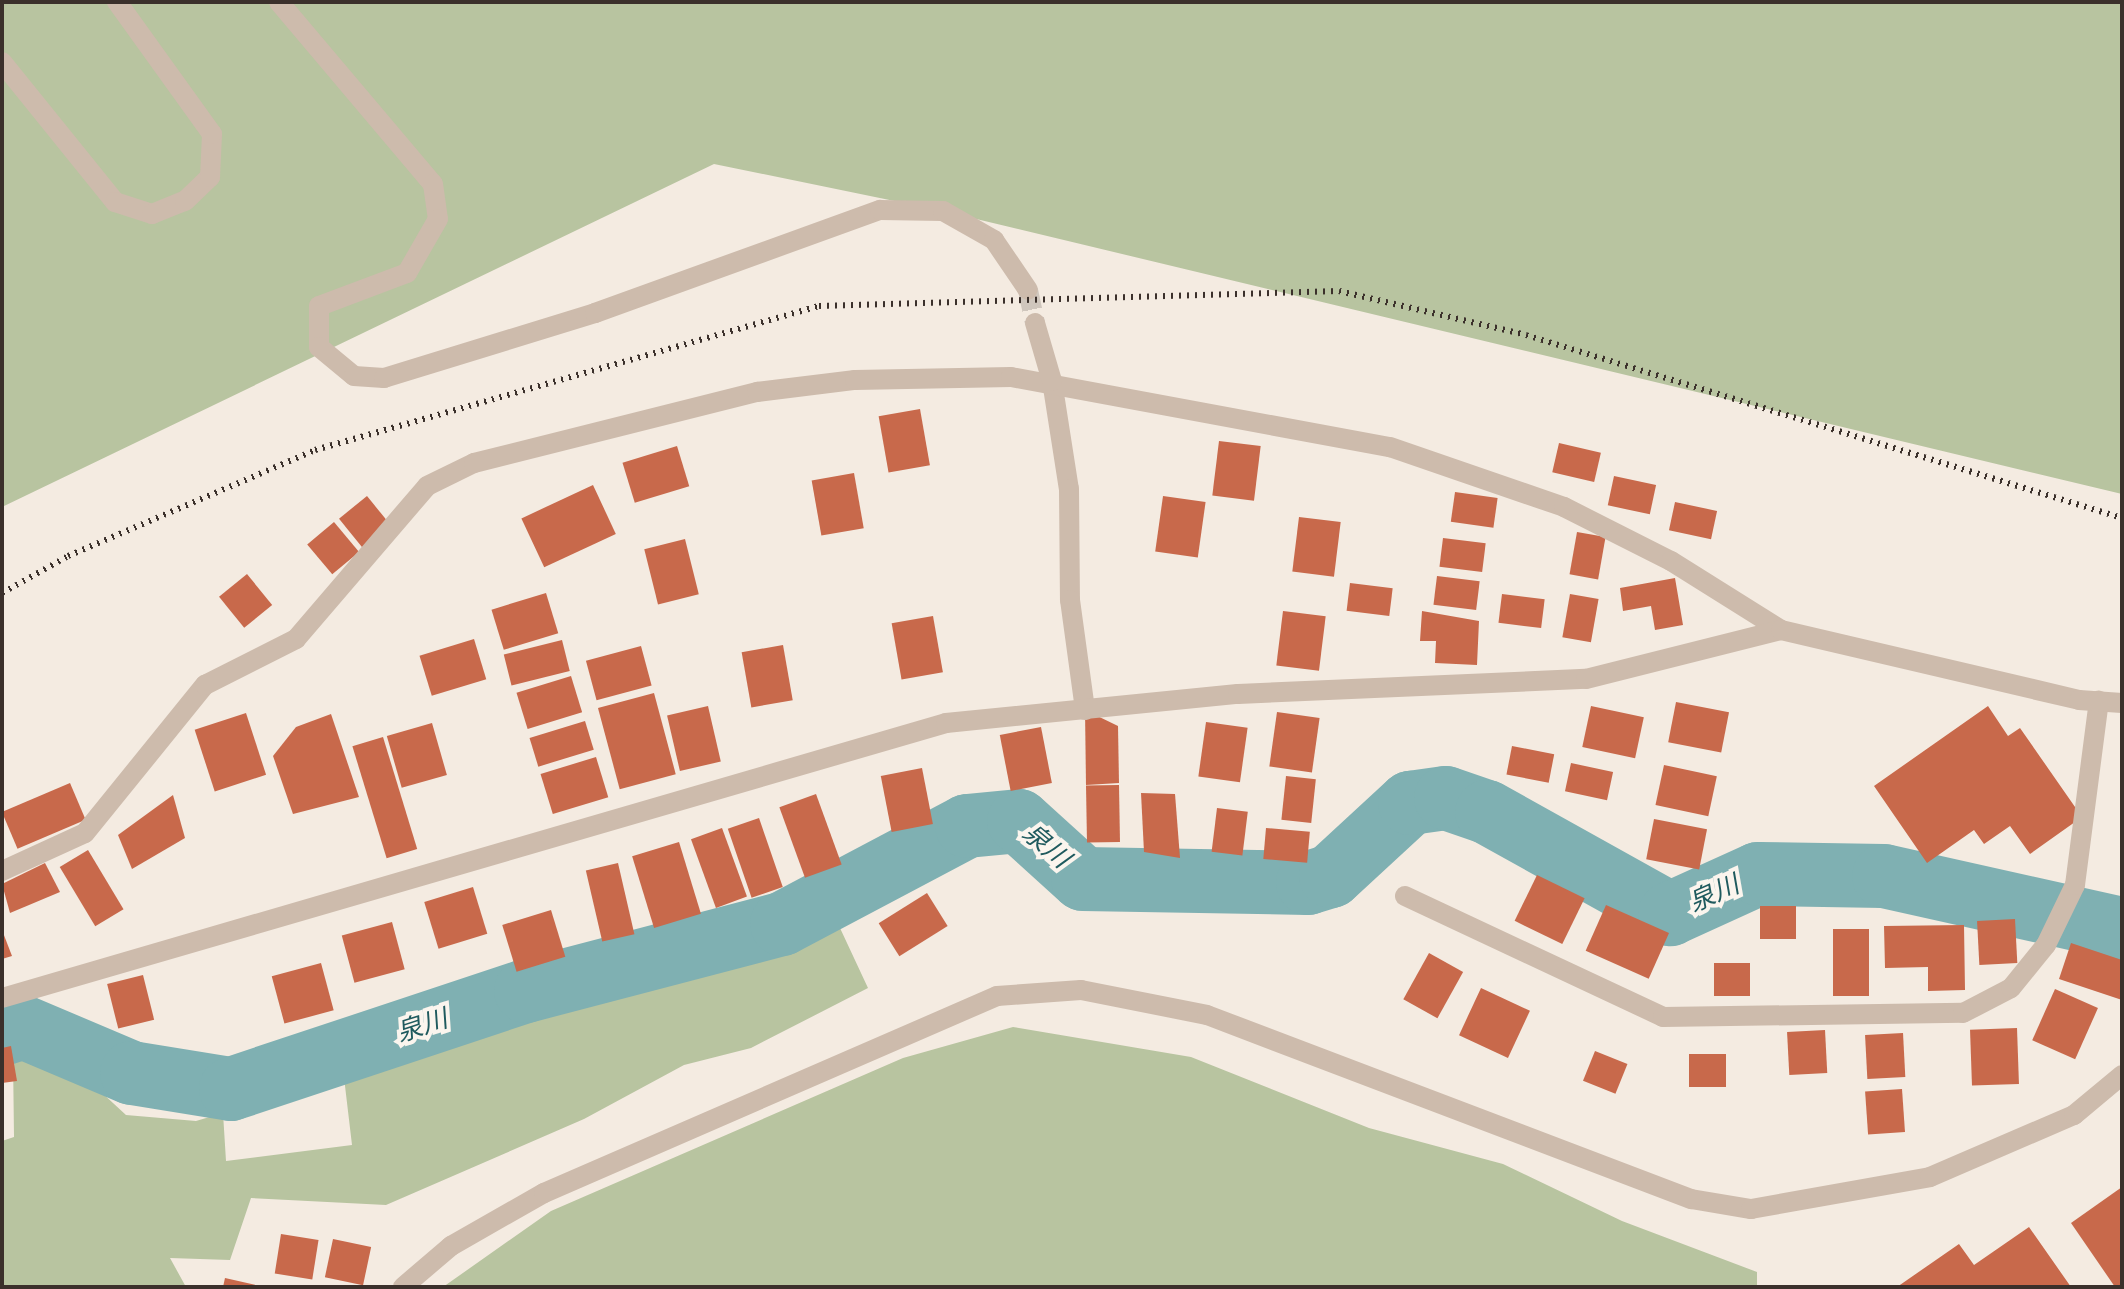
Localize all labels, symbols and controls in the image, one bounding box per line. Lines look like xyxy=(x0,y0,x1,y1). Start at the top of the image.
water label: 泉川 xyxy=(1016,817,1076,875)
water label: 泉川 xyxy=(1684,869,1744,919)
water label: 泉川 xyxy=(392,1003,452,1049)

